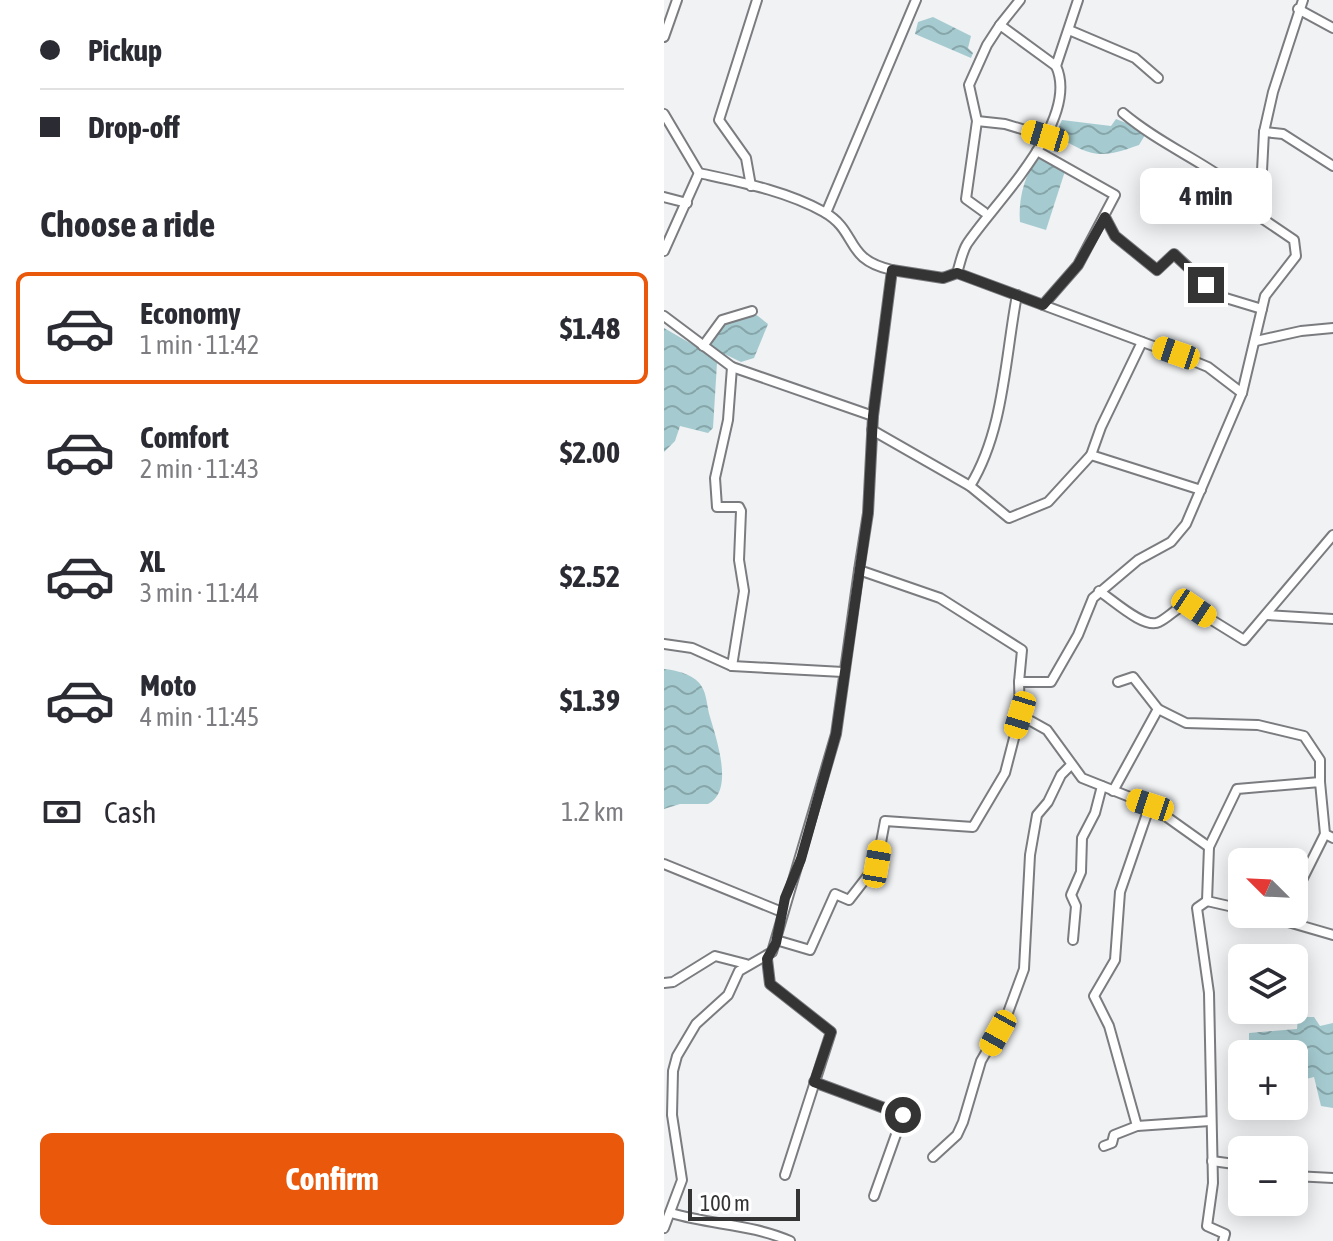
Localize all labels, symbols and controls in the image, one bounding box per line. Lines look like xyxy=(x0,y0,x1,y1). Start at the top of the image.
text: Pickup xyxy=(88,33,162,67)
text: Drop-off xyxy=(88,110,180,144)
car xyxy=(1019,118,1071,154)
callout: 4 min xyxy=(1140,169,1272,225)
text: 4 min xyxy=(1179,181,1233,211)
text: Choose a ride xyxy=(40,203,215,245)
route end xyxy=(1188,267,1224,303)
icon: car xyxy=(44,292,116,364)
text: Economy xyxy=(140,296,241,330)
text: $1.48 xyxy=(560,311,620,345)
text: 1 min · 11:42 xyxy=(140,330,259,360)
car xyxy=(1149,334,1203,372)
icon: car xyxy=(44,416,116,488)
text: Comfort xyxy=(140,420,229,454)
text: $2.00 xyxy=(560,435,620,469)
text: 2 min · 11:43 xyxy=(140,454,259,484)
icon: car xyxy=(44,540,116,612)
text: XL xyxy=(140,544,165,578)
text: $2.52 xyxy=(560,559,620,593)
text: 3 min · 11:44 xyxy=(140,578,259,608)
car xyxy=(1167,585,1221,631)
icon: car xyxy=(44,664,116,736)
text: Moto xyxy=(140,668,197,702)
text: $1.39 xyxy=(560,683,620,717)
car xyxy=(1002,689,1038,741)
text: 4 min · 11:45 xyxy=(140,702,259,732)
car xyxy=(1123,786,1177,824)
icon: cash xyxy=(40,790,84,834)
text: Cash xyxy=(104,795,157,829)
text: 1.2 km xyxy=(561,797,624,827)
car xyxy=(861,838,893,890)
north arrow xyxy=(1228,848,1308,928)
map controls xyxy=(1228,848,1308,1216)
button: layers xyxy=(1228,944,1308,1024)
car xyxy=(976,1006,1020,1060)
button: + xyxy=(1228,1040,1308,1120)
route start xyxy=(885,1097,921,1133)
button: Confirm xyxy=(40,1133,624,1225)
button: − xyxy=(1228,1136,1308,1216)
scale bar xyxy=(688,1185,800,1221)
text: 100 m xyxy=(700,1190,750,1216)

